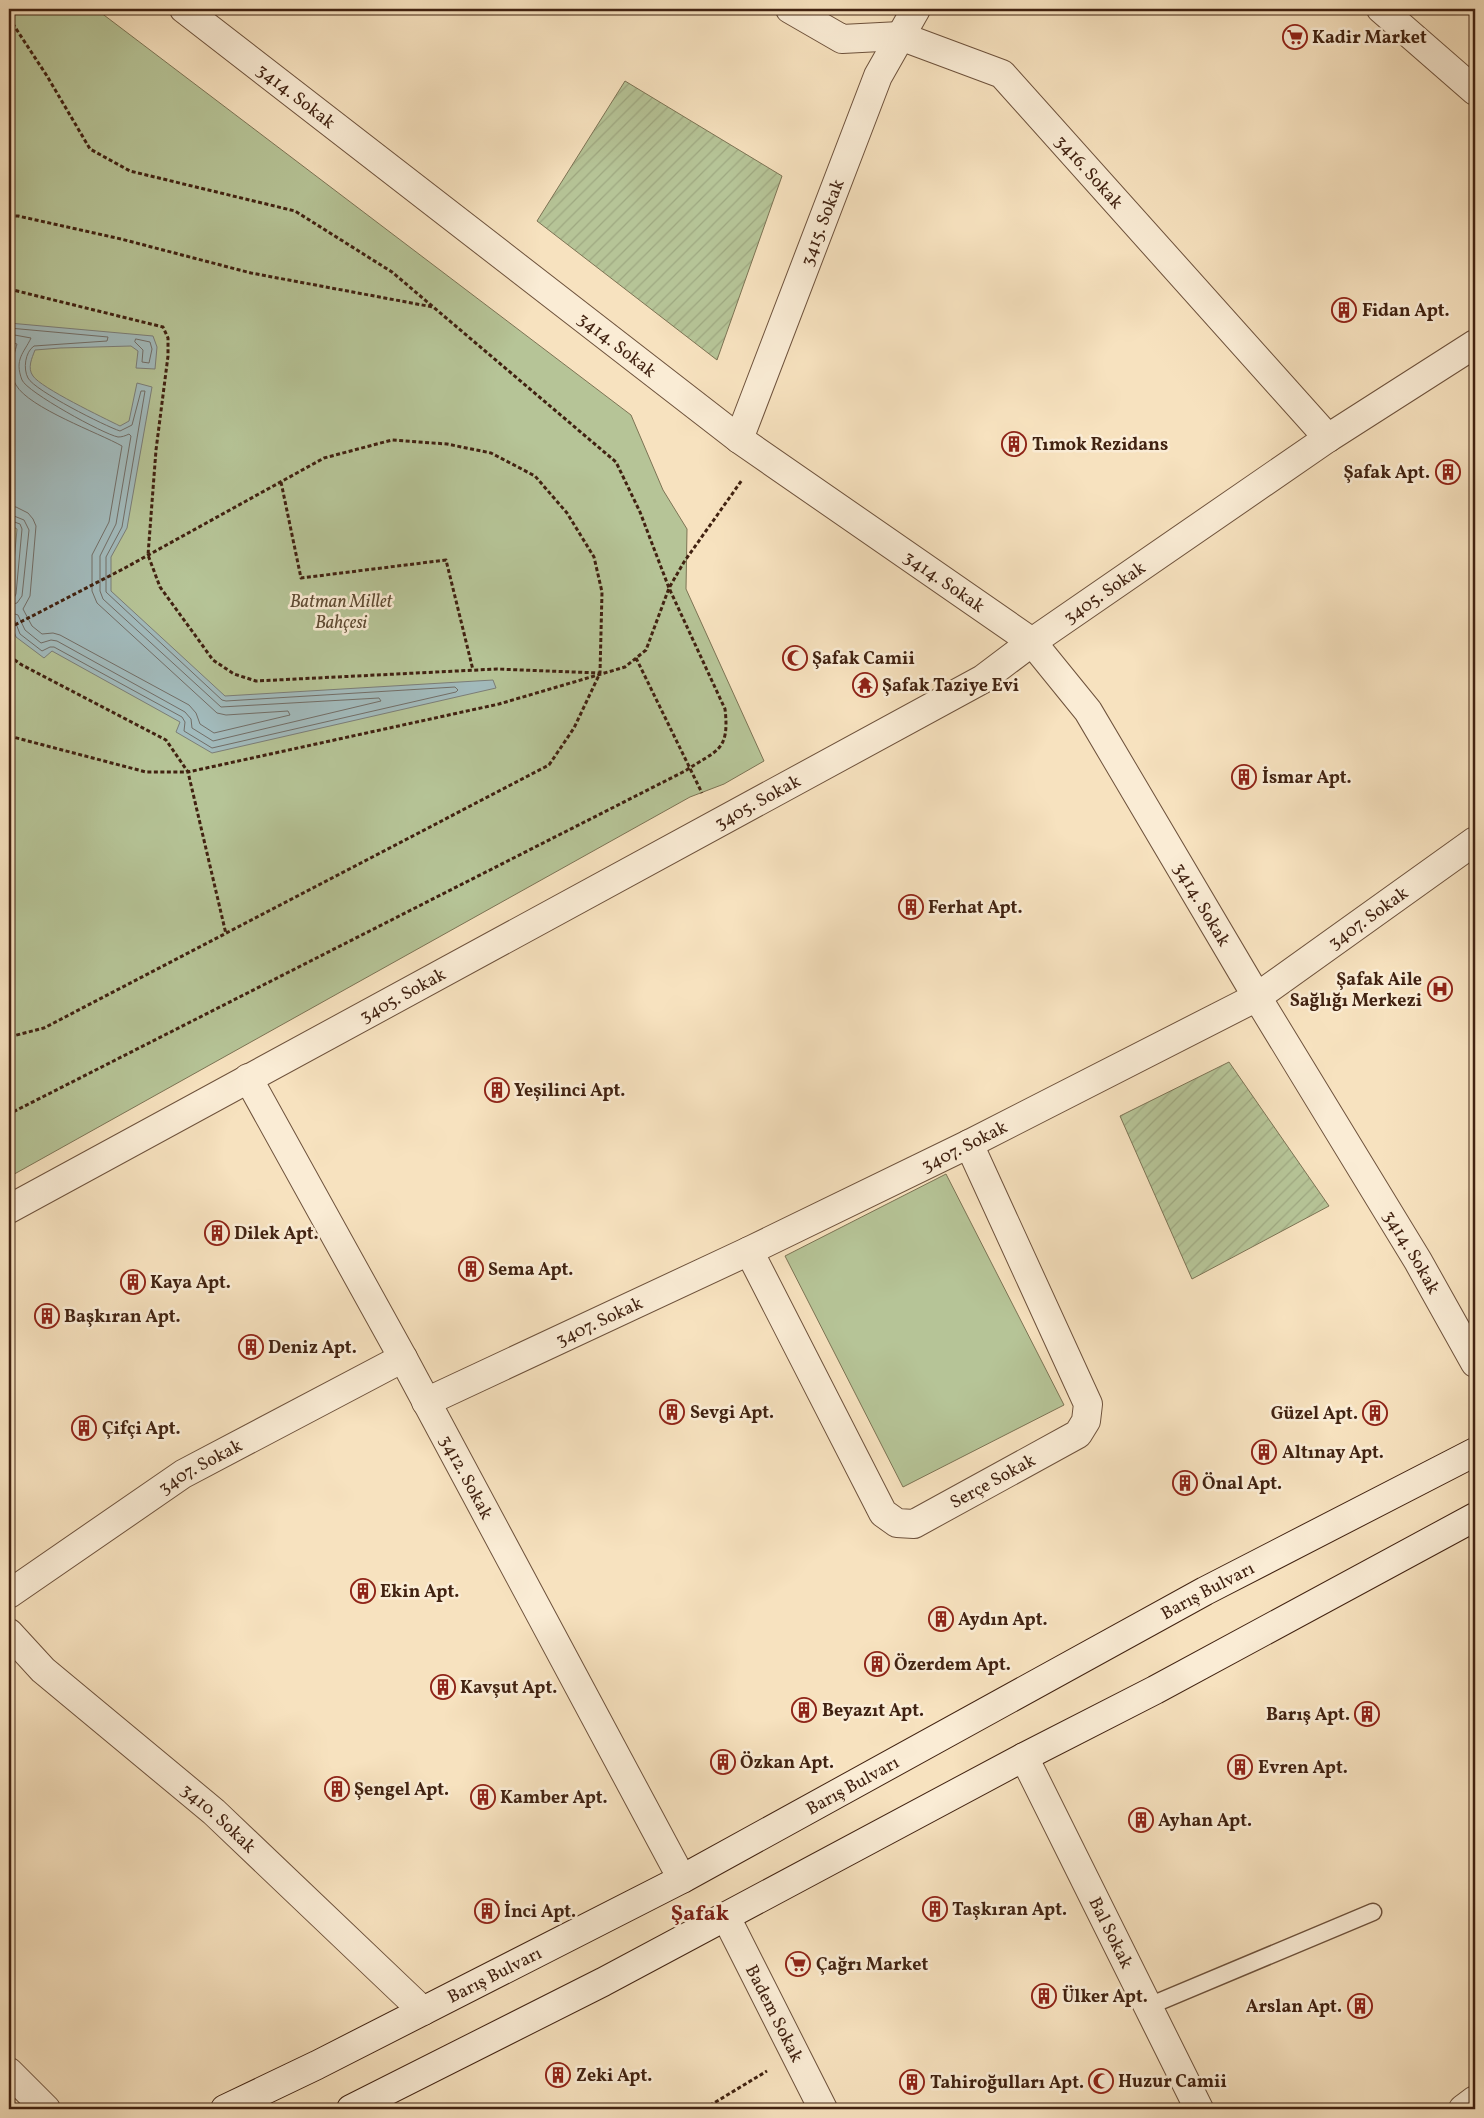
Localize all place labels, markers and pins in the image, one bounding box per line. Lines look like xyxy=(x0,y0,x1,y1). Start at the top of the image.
supermarket icon: Kadir Market xyxy=(1282,24,1308,50)
place label: Kadir Market xyxy=(1312,26,1427,51)
building icon: Fidan Apt. xyxy=(1331,297,1357,323)
place label: Fidan Apt. xyxy=(1362,299,1450,324)
building icon: Tımok Rezidans xyxy=(1001,431,1027,457)
place label: Tımok Rezidans xyxy=(1032,433,1168,458)
building icon: Şafak Apt. xyxy=(1435,459,1461,485)
place label: Şafak Apt. xyxy=(1343,461,1430,486)
mosque icon: Şafak Camii xyxy=(782,645,808,671)
place label: Şafak Camii xyxy=(812,647,915,672)
temple icon: Şafak Taziye Evi xyxy=(852,672,878,698)
place label: Şafak Taziye Evi xyxy=(882,674,1019,699)
building icon: İsmar Apt. xyxy=(1231,764,1257,790)
place label: İsmar Apt. xyxy=(1262,766,1352,791)
building icon: Ferhat Apt. xyxy=(898,894,924,920)
place label: Ferhat Apt. xyxy=(928,896,1023,921)
place label: Şafak Aile Sağlığı Merkezi xyxy=(1290,968,1422,1014)
hospital icon: Şafak Aile Sağlığı Merkezi xyxy=(1427,976,1453,1002)
building icon: Yeşilinci Apt. xyxy=(484,1077,510,1103)
place label: Yeşilinci Apt. xyxy=(514,1079,625,1104)
building icon: Dilek Apt. xyxy=(204,1220,230,1246)
place label: Dilek Apt. xyxy=(234,1222,319,1247)
building icon: Sema Apt. xyxy=(458,1256,484,1282)
place label: Sema Apt. xyxy=(488,1258,573,1283)
building icon: Kaya Apt. xyxy=(120,1269,146,1295)
place label: Kaya Apt. xyxy=(150,1271,231,1296)
building icon: Başkıran Apt. xyxy=(34,1303,60,1329)
place label: Başkıran Apt. xyxy=(64,1305,181,1330)
building icon: Deniz Apt. xyxy=(238,1334,264,1360)
place label: Deniz Apt. xyxy=(268,1336,357,1361)
building icon: Sevgi Apt. xyxy=(659,1399,685,1425)
building icon: Güzel Apt. xyxy=(1362,1400,1388,1426)
place label: Sevgi Apt. xyxy=(690,1401,774,1426)
place label: Güzel Apt. xyxy=(1271,1402,1358,1427)
building icon: Çifçi Apt. xyxy=(71,1415,97,1441)
place label: Çifçi Apt. xyxy=(102,1417,181,1442)
building icon: Altınay Apt. xyxy=(1251,1439,1277,1465)
place label: Altınay Apt. xyxy=(1282,1441,1384,1466)
building icon: Önal Apt. xyxy=(1172,1470,1198,1496)
place label: Önal Apt. xyxy=(1202,1472,1282,1497)
building icon: Ekin Apt. xyxy=(350,1578,376,1604)
place label: Ekin Apt. xyxy=(380,1580,459,1605)
building icon: Aydın Apt. xyxy=(928,1606,954,1632)
place label: Aydın Apt. xyxy=(958,1608,1048,1633)
building icon: Özerdem Apt. xyxy=(864,1651,890,1677)
place label: Özerdem Apt. xyxy=(894,1653,1011,1678)
building icon: Kavşut Apt. xyxy=(430,1674,456,1700)
place label: Kavşut Apt. xyxy=(460,1676,557,1701)
building icon: Beyazıt Apt. xyxy=(791,1697,817,1723)
place label: Beyazıt Apt. xyxy=(822,1699,924,1724)
building icon: Barış Apt. xyxy=(1354,1701,1380,1727)
place label: Barış Apt. xyxy=(1266,1703,1350,1728)
building icon: Özkan Apt. xyxy=(710,1749,736,1775)
place label: Özkan Apt. xyxy=(740,1751,834,1776)
building icon: Evren Apt. xyxy=(1227,1754,1253,1780)
place label: Evren Apt. xyxy=(1258,1756,1348,1781)
building icon: Şengel Apt. xyxy=(324,1776,350,1802)
place label: Şengel Apt. xyxy=(354,1778,449,1803)
building icon: Kamber Apt. xyxy=(470,1784,496,1810)
place label: Kamber Apt. xyxy=(500,1786,608,1811)
building icon: Ayhan Apt. xyxy=(1128,1807,1154,1833)
place label: Ayhan Apt. xyxy=(1158,1809,1252,1834)
building icon: Taşkıran Apt. xyxy=(922,1896,948,1922)
building icon: İnci Apt. xyxy=(474,1898,500,1924)
place label: Taşkıran Apt. xyxy=(952,1898,1067,1923)
place label: İnci Apt. xyxy=(504,1900,576,1925)
supermarket icon: Çağrı Market xyxy=(785,1951,811,1977)
place label: Çağrı Market xyxy=(816,1953,928,1978)
building icon: Ülker Apt. xyxy=(1031,1983,1057,2009)
place label: Ülker Apt. xyxy=(1062,1985,1148,2010)
building icon: Arslan Apt. xyxy=(1347,1993,1373,2019)
place label: Arslan Apt. xyxy=(1246,1995,1342,2020)
building icon: Zeki Apt. xyxy=(545,2062,571,2088)
place label: Zeki Apt. xyxy=(576,2064,652,2089)
mosque icon: Huzur Camii xyxy=(1088,2068,1114,2094)
building icon: Tahiroğulları Apt. xyxy=(899,2069,925,2095)
place label: Huzur Camii xyxy=(1118,2070,1227,2095)
place label: Tahiroğulları Apt. xyxy=(930,2071,1084,2096)

